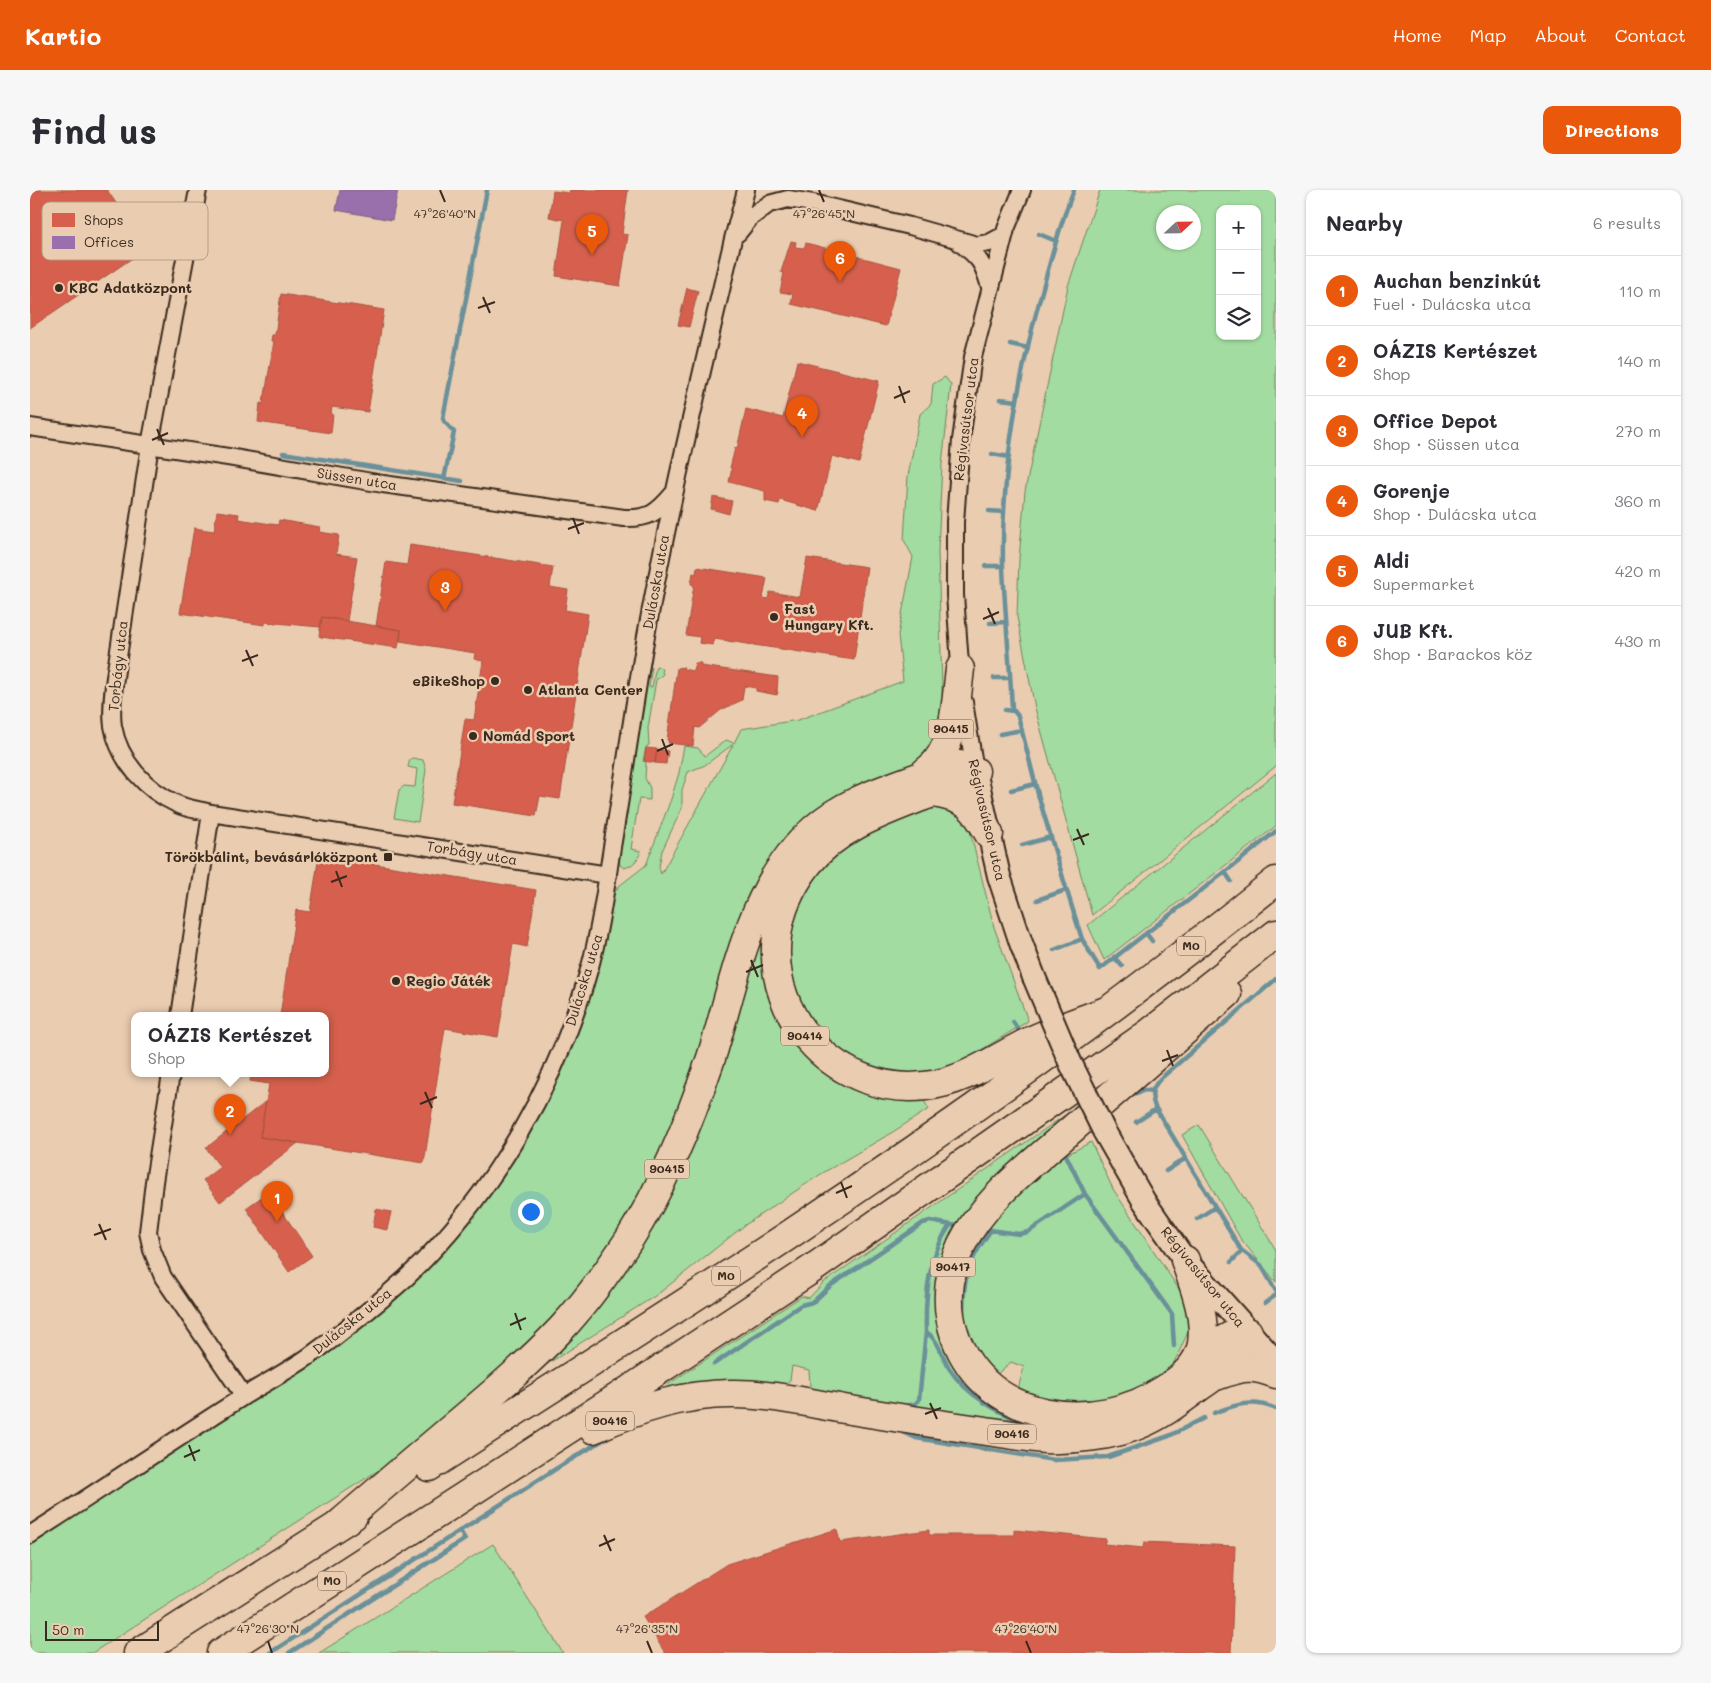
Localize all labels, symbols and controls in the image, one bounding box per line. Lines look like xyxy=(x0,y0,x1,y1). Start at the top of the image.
text: Kartio xyxy=(25,20,101,51)
text: Home xyxy=(1393,23,1442,47)
text: Map xyxy=(1470,23,1506,47)
text: About xyxy=(1534,23,1587,47)
text: Contact xyxy=(1615,23,1686,47)
button: Directions xyxy=(1543,106,1681,154)
text: Find us xyxy=(30,107,157,153)
legend xyxy=(42,202,208,260)
text: 47°26'40"N xyxy=(414,205,476,221)
text: 47°26'45"N xyxy=(793,205,855,221)
north arrow xyxy=(1156,205,1201,250)
map controls xyxy=(1216,205,1261,340)
button: + xyxy=(1216,205,1261,250)
text: Nearby xyxy=(1326,209,1403,236)
text: Shops xyxy=(84,210,124,229)
text: 6 results xyxy=(1593,212,1661,233)
pin: 5 xyxy=(576,214,608,255)
text: Offices xyxy=(84,232,134,251)
pin: 6 xyxy=(824,241,856,282)
button: − xyxy=(1216,250,1261,295)
text: Auchan benzinkút xyxy=(1373,268,1541,293)
place label: KBC Adatközpont xyxy=(69,278,192,297)
text: 1 xyxy=(1338,280,1346,301)
text: 110 m xyxy=(1619,280,1661,301)
marker: KBC Adatközpont xyxy=(53,282,65,294)
text: Fuel · Dulácska utca xyxy=(1373,293,1532,314)
button: layers xyxy=(1216,295,1261,340)
text: OÁZIS Kertészet xyxy=(1373,338,1538,363)
text: 2 xyxy=(1338,350,1346,371)
text: 140 m xyxy=(1617,350,1661,371)
street label: Régivasútsor utca xyxy=(948,356,983,482)
text: Shop xyxy=(1373,363,1410,384)
pin: 4 xyxy=(786,396,818,437)
text: Office Depot xyxy=(1373,408,1498,433)
text: 3 xyxy=(1337,420,1347,441)
text: 270 m xyxy=(1615,420,1661,441)
text: Shop · Süssen utca xyxy=(1373,433,1520,454)
street label: Süssen utca xyxy=(316,463,398,494)
text: Gorenje xyxy=(1373,478,1450,503)
text: 4 xyxy=(1337,490,1347,511)
text: 360 m xyxy=(1614,490,1661,511)
text: Shop · Dulácska utca xyxy=(1373,503,1537,524)
street label: Dulácska utca xyxy=(638,533,673,631)
text: Aldi xyxy=(1373,548,1410,573)
text: 5 xyxy=(1337,560,1347,581)
text: 420 m xyxy=(1615,560,1661,581)
pin: 3 xyxy=(429,570,461,611)
text: Supermarket xyxy=(1373,573,1475,594)
place label: Fast Hungary Kft. xyxy=(784,599,874,634)
marker: Fast Hungary Kft. xyxy=(768,611,780,623)
text: JUB Kft. xyxy=(1373,618,1453,643)
street label: Torbágy utca xyxy=(103,619,132,712)
text: 6 xyxy=(1337,630,1347,651)
text: 430 m xyxy=(1614,630,1661,651)
text: Shop · Barackos köz xyxy=(1373,643,1533,664)
place label: eBikeShop xyxy=(412,671,485,690)
marker: eBikeShop xyxy=(489,675,501,687)
place label: Atlanta Center xyxy=(538,680,643,699)
marker: Atlanta Center xyxy=(522,684,534,696)
road number: 90415 xyxy=(928,720,974,738)
place label: Nomád Sport xyxy=(483,726,575,745)
marker: Nomád Sport xyxy=(467,730,479,742)
street label: Régivasútsor utca xyxy=(964,757,1011,883)
street label: Torbágy utca xyxy=(425,836,519,869)
place label: Törökbálint, bevásárlóközpont xyxy=(165,847,378,866)
marker: Törökbálint, bevásárlóközpont xyxy=(382,851,394,863)
street label: Dulácska utca xyxy=(560,931,607,1029)
road number: M0 xyxy=(1177,936,1205,956)
place label: Regio Játék xyxy=(406,971,491,990)
marker: Regio Játék xyxy=(390,975,402,987)
popup xyxy=(131,1012,329,1077)
text: OÁZIS Kertészet xyxy=(148,1022,312,1047)
road number: 90414 xyxy=(781,1026,829,1046)
text: Shop xyxy=(148,1047,185,1068)
pin: 2 xyxy=(214,1094,246,1135)
road number: 90415 xyxy=(644,1160,690,1179)
pin: 1 xyxy=(261,1181,293,1222)
your location xyxy=(518,1199,544,1225)
street label: Régivasútsor utca xyxy=(1157,1222,1250,1331)
road number: 90417 xyxy=(930,1258,976,1276)
road number: M0 xyxy=(712,1266,740,1286)
street label: Dulácska utca xyxy=(308,1283,395,1358)
road number: 90416 xyxy=(586,1412,634,1430)
road number: 90416 xyxy=(988,1424,1036,1444)
road number: M0 xyxy=(318,1572,346,1590)
scale bar xyxy=(45,1618,159,1641)
text: 50 m xyxy=(52,1620,84,1639)
text: 47°26'30"N xyxy=(237,1620,299,1636)
text: 47°26'35"N xyxy=(616,1620,678,1636)
text: 47°26'40"N xyxy=(995,1620,1057,1636)

